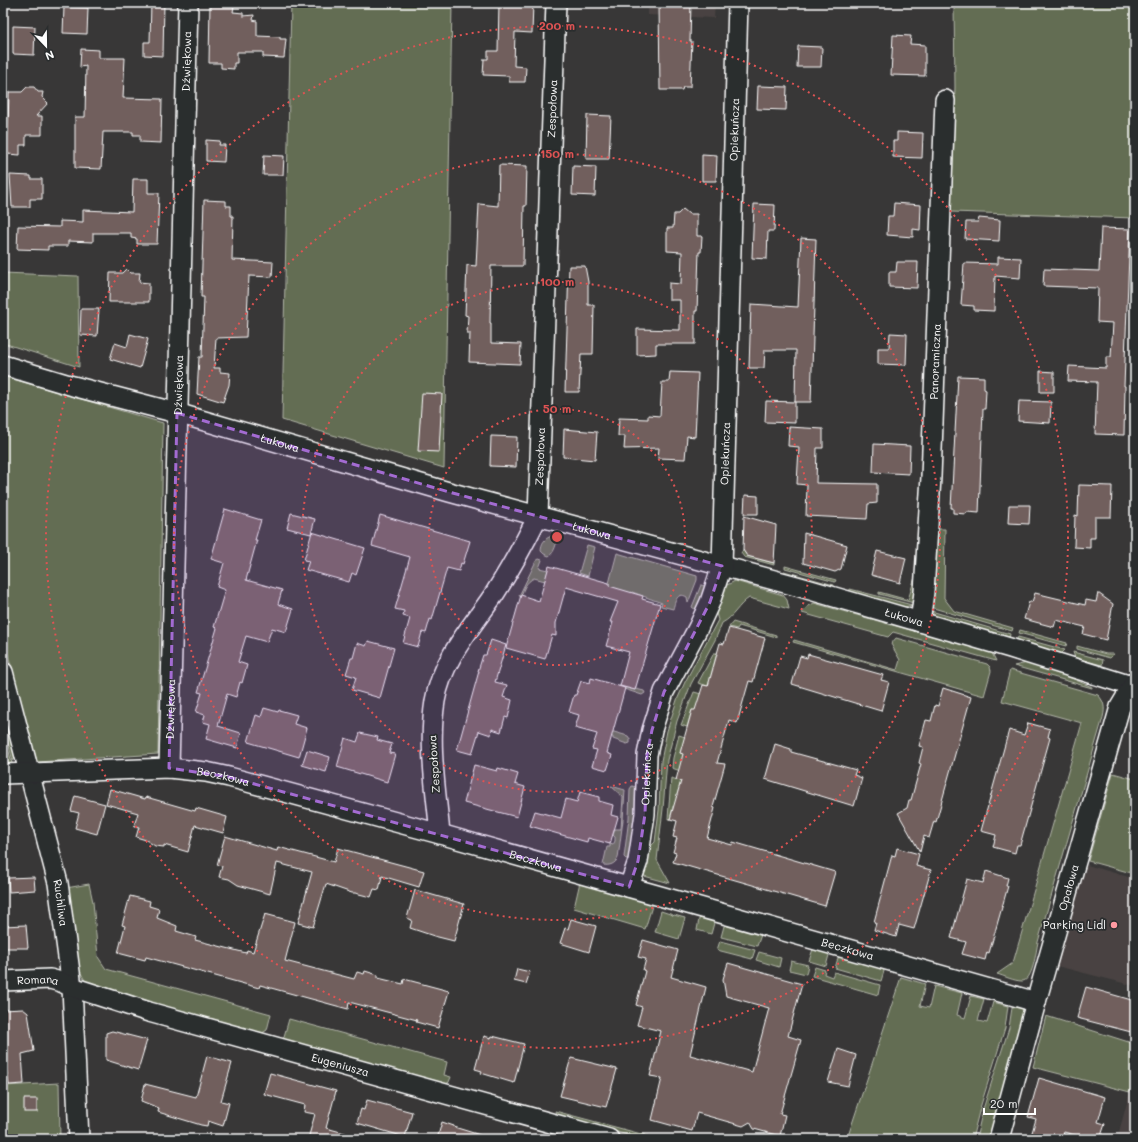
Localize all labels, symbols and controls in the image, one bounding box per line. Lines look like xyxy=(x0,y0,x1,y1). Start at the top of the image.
text: 200 m xyxy=(539,17,575,33)
north arrow xyxy=(26,26,66,66)
street label: Dźwiękowa xyxy=(178,31,194,91)
text: N xyxy=(43,47,57,64)
street label: Zespołowa xyxy=(543,79,560,138)
street label: Opiekuńcza xyxy=(726,98,742,161)
text: 150 m xyxy=(540,145,574,161)
text: 100 m xyxy=(540,273,574,289)
street label: Panoramiczna xyxy=(926,323,944,400)
street label: Dźwiękowa xyxy=(170,355,186,415)
text: 50 m xyxy=(543,400,571,416)
street label: Opiekuńcza xyxy=(716,422,733,485)
street label: Zespołowa xyxy=(531,427,548,486)
street label: Łukowa xyxy=(259,430,302,455)
street label: Łukowa xyxy=(571,518,613,543)
centre of rings xyxy=(550,530,564,544)
street label: Łukowa xyxy=(883,604,926,630)
street label: Dźwiękowa xyxy=(162,679,178,739)
street label: Zespołowa xyxy=(424,734,443,794)
street label: Opiekuńcza xyxy=(637,741,656,806)
street label: Beczkowa xyxy=(196,763,252,789)
street label: Beczkowa xyxy=(508,846,564,875)
street label: Opałowa xyxy=(1054,862,1082,912)
street label: Ruchliwa xyxy=(50,877,72,927)
place label: Parking Lidl xyxy=(1043,917,1106,932)
marker: Parking Lidl xyxy=(1109,920,1119,930)
street label: Beczkowa xyxy=(820,934,876,963)
street label: Romana xyxy=(17,971,61,988)
street label: Eugeniusza xyxy=(310,1049,371,1080)
scale bar xyxy=(984,1090,1035,1116)
text: 20 m xyxy=(990,1095,1018,1111)

